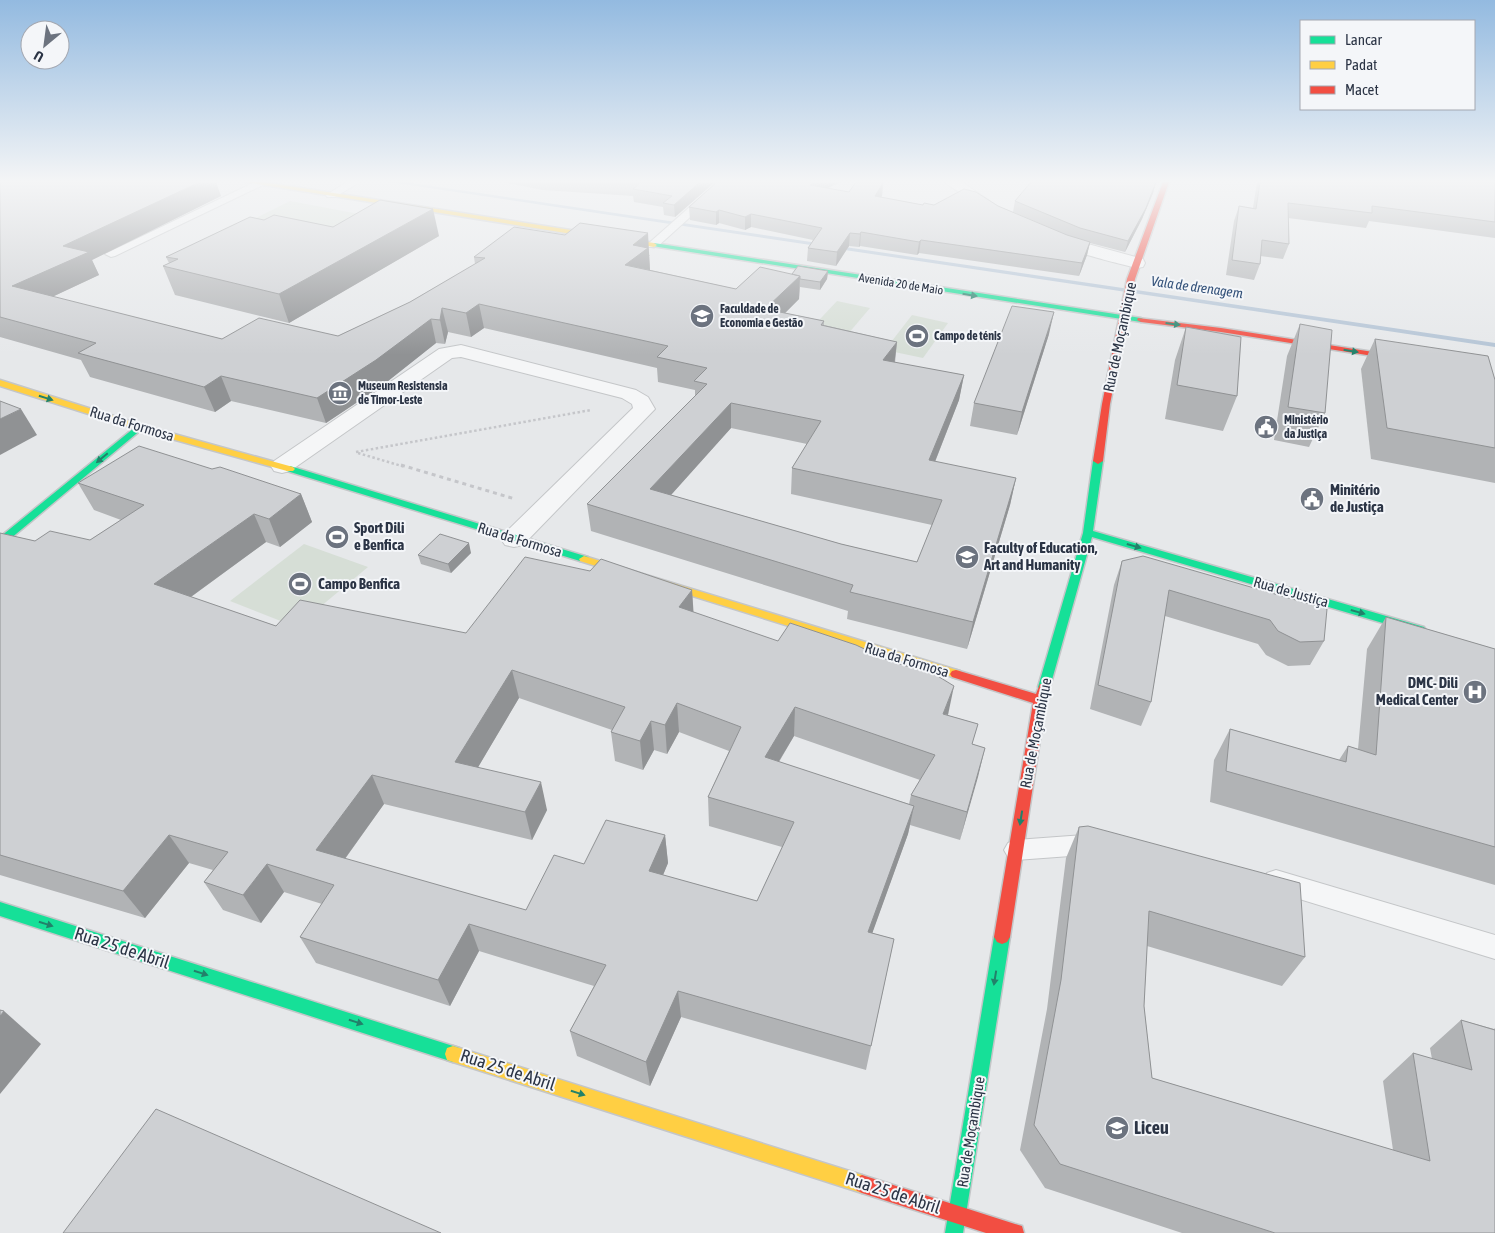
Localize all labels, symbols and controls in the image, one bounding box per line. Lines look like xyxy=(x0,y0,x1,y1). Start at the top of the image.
north arrow xyxy=(20,20,70,70)
legend xyxy=(1300,20,1475,110)
text: Lancar xyxy=(1345,31,1383,48)
text: U xyxy=(31,47,46,65)
text: Padat xyxy=(1345,56,1377,73)
text: Macet xyxy=(1345,81,1379,98)
street label: Avenida 20 de Maio xyxy=(858,270,945,298)
water label: Vala de drenagem xyxy=(1150,273,1244,301)
street label: Rua de Moçambique xyxy=(1100,280,1139,393)
one-way arrow xyxy=(963,291,979,299)
place label: Faculdade de Economia e Gestão xyxy=(720,302,803,330)
school or university icon: Faculdade de Economia e Gestão xyxy=(689,303,715,329)
one-way arrow xyxy=(1165,320,1181,328)
sports icon: Campo de ténis xyxy=(904,323,930,349)
place label: Campo de ténis xyxy=(934,329,1002,343)
one-way arrow xyxy=(1343,347,1359,355)
place label: Museum Resistensia de Timor-Leste xyxy=(358,379,448,407)
museum icon: Museum Resistensia de Timor-Leste xyxy=(327,380,353,406)
one-way arrow xyxy=(39,394,54,402)
street label: Rua da Formosa xyxy=(88,403,176,444)
place label: Ministério da Justiça xyxy=(1284,413,1329,441)
public building icon: Ministério da Justiça xyxy=(1253,414,1279,440)
one-way arrow xyxy=(95,453,108,464)
place label: Minitério de Justiça xyxy=(1330,481,1384,515)
public building icon: Minitério de Justiça xyxy=(1299,486,1325,512)
place label: Sport Dili e Benfica xyxy=(354,519,404,553)
street label: Rua da Formosa xyxy=(476,519,564,560)
sports icon: Sport Dili e Benfica xyxy=(324,524,350,550)
place label: Faculty of Education, Art and Humanity xyxy=(983,539,1098,573)
one-way arrow xyxy=(1127,543,1142,551)
school or university icon: Faculty of Education, Art and Humanity xyxy=(954,544,980,570)
sports icon: Campo Benfica xyxy=(287,571,313,597)
street label: Rua de Justiça xyxy=(1252,573,1331,610)
place label: Campo Benfica xyxy=(318,575,400,592)
one-way arrow xyxy=(1350,608,1365,616)
street label: Rua da Formosa xyxy=(863,639,951,680)
place label: DMC- Dili Medical Center xyxy=(1376,674,1459,708)
street label: Rua de Moçambique xyxy=(1016,676,1055,789)
hospital icon: DMC- Dili Medical Center xyxy=(1462,679,1488,705)
one-way arrow xyxy=(1017,810,1025,826)
one-way arrow xyxy=(39,921,54,929)
street label: Rua 25 de Abril xyxy=(72,922,173,973)
one-way arrow xyxy=(194,970,209,978)
one-way arrow xyxy=(991,970,999,986)
one-way arrow xyxy=(349,1019,364,1027)
street label: Rua 25 de Abril xyxy=(458,1044,559,1095)
street label: Rua de Moçambique xyxy=(953,1075,988,1189)
one-way arrow xyxy=(571,1089,586,1097)
school or university icon: Liceu xyxy=(1104,1115,1130,1141)
place label: Liceu xyxy=(1134,1117,1169,1138)
street label: Rua 25 de Abril xyxy=(843,1167,944,1218)

